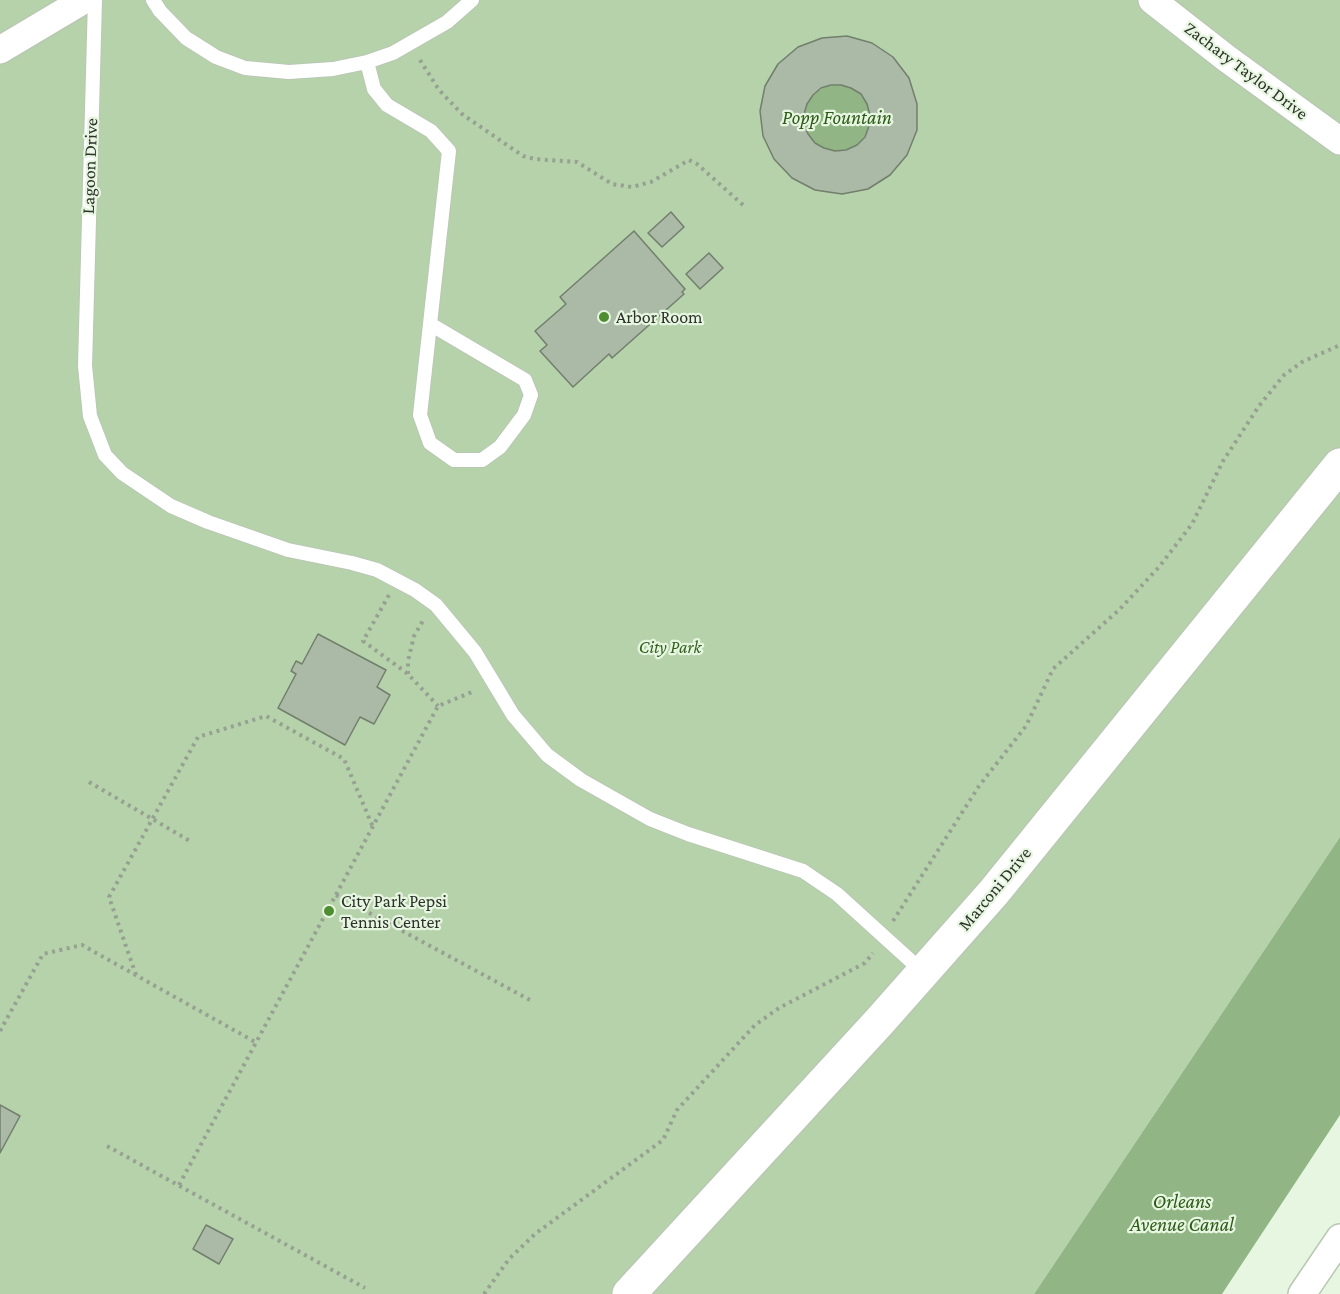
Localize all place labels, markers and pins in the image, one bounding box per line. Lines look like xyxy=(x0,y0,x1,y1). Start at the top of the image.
place label: Arbor Room xyxy=(616,306,703,328)
marker: Arbor Room xyxy=(597,310,611,324)
place label: City Park Pepsi Tennis Center xyxy=(341,890,447,932)
marker: City Park Pepsi Tennis Center xyxy=(322,904,336,918)

